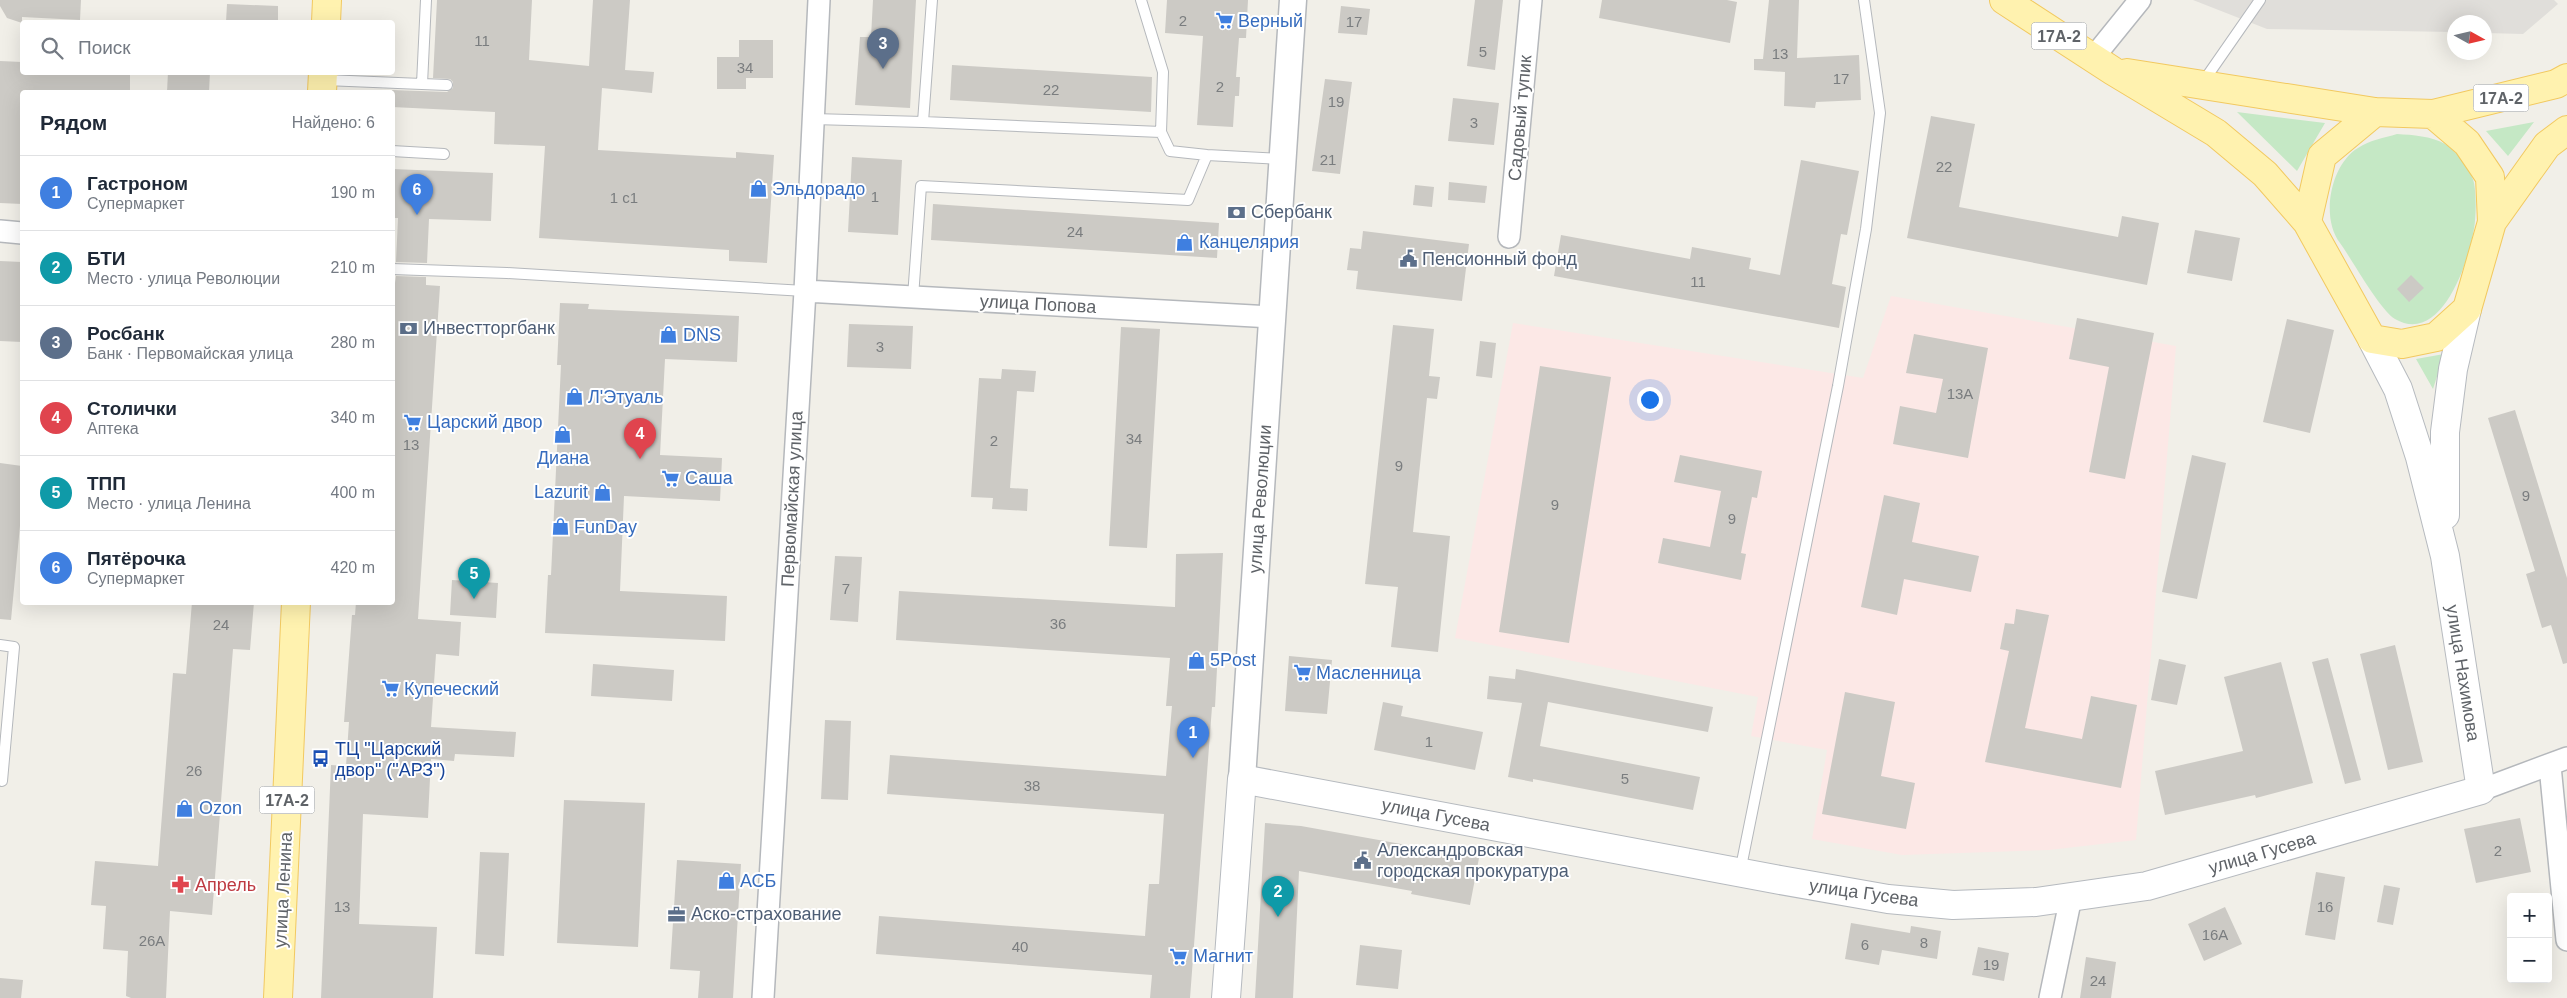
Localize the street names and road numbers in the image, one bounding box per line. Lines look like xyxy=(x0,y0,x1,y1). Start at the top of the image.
road number: 17А-2 xyxy=(2032,22,2086,50)
street label: Садовый тупик xyxy=(1505,54,1535,182)
road number: 17А-2 xyxy=(2474,85,2528,112)
street label: улица Попова xyxy=(979,291,1098,317)
street label: Первомайская улица xyxy=(777,409,807,588)
street label: улица Революции xyxy=(1245,424,1275,574)
street label: улица Нахимова xyxy=(2442,603,2484,744)
road number: 17А-2 xyxy=(260,786,314,814)
street label: улица Гусева xyxy=(1380,795,1493,836)
street label: улица Гусева xyxy=(2206,828,2319,878)
street label: улица Ленина xyxy=(270,830,296,949)
street label: улица Гусева xyxy=(1808,875,1921,911)

